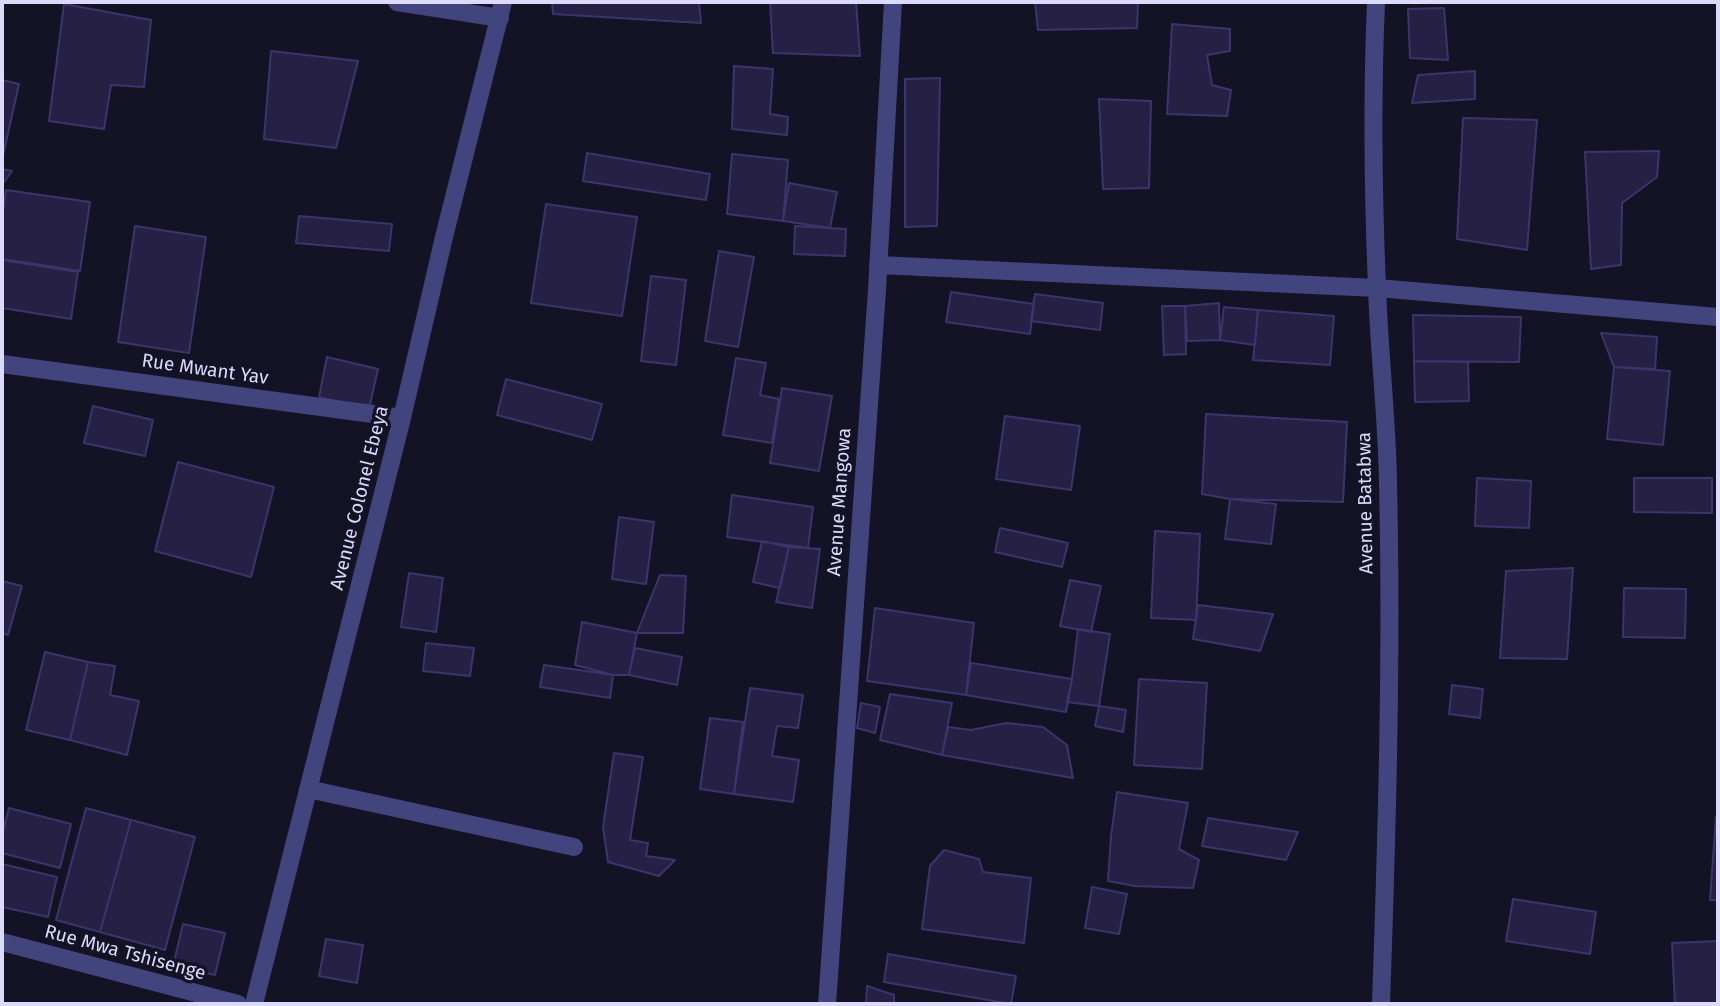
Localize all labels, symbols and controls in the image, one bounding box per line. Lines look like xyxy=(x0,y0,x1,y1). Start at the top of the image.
street label: Rue Mwant Yav xyxy=(140,350,270,390)
street label: Avenue Colonel Ebeya xyxy=(326,403,394,593)
street label: Avenue Mangowa xyxy=(823,427,857,577)
street label: Avenue Batabwa xyxy=(1353,432,1379,574)
street label: Rue Mwa Tshisenge xyxy=(42,921,208,985)

